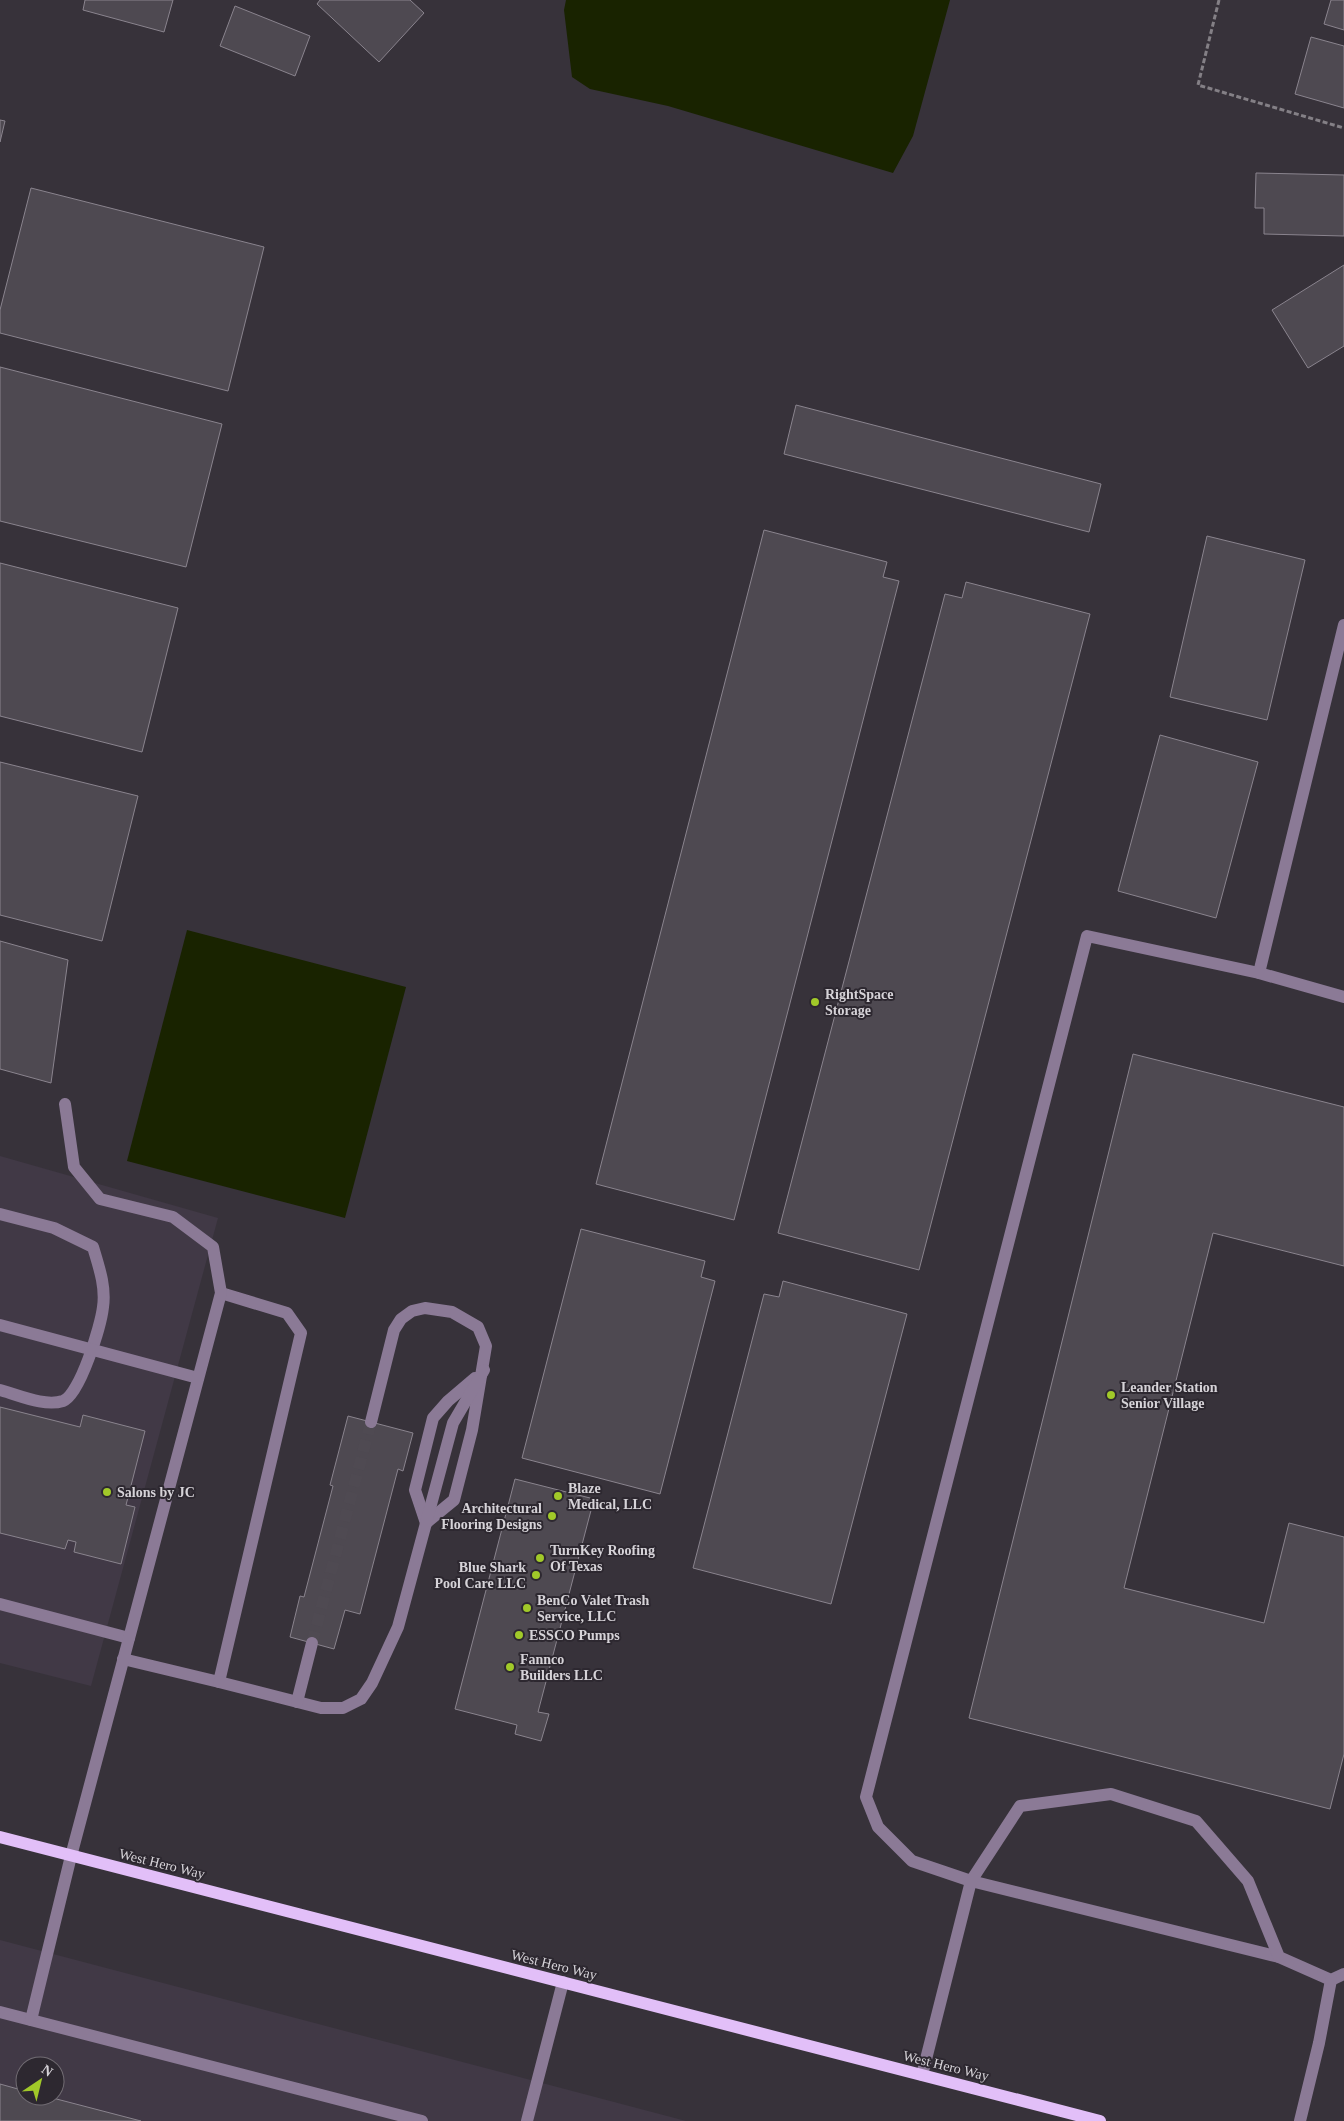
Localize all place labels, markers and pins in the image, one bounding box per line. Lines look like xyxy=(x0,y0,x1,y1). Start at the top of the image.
place label: RightSpace Storage xyxy=(825,987,893,1018)
marker: RightSpace Storage xyxy=(809,996,821,1008)
place label: Leander Station Senior Village xyxy=(1121,1380,1218,1411)
marker: Leander Station Senior Village xyxy=(1105,1389,1117,1401)
place label: Blaze Medical, LLC xyxy=(568,1481,652,1512)
place label: Salons by JC xyxy=(117,1485,195,1500)
marker: Salons by JC xyxy=(101,1486,113,1498)
marker: Blaze Medical, LLC xyxy=(552,1490,564,1502)
place label: Architectural Flooring Designs xyxy=(441,1501,543,1532)
marker: Architectural Flooring Designs xyxy=(546,1510,558,1522)
place label: TurnKey Roofing Of Texas xyxy=(550,1543,655,1574)
marker: TurnKey Roofing Of Texas xyxy=(534,1552,546,1564)
place label: Blue Shark Pool Care LLC xyxy=(434,1560,526,1591)
marker: Blue Shark Pool Care LLC xyxy=(530,1569,542,1581)
place label: BenCo Valet Trash Service, LLC xyxy=(537,1593,649,1624)
marker: BenCo Valet Trash Service, LLC xyxy=(521,1602,533,1614)
place label: ESSCO Pumps xyxy=(529,1628,620,1643)
marker: ESSCO Pumps xyxy=(513,1629,525,1641)
place label: Fannco Builders LLC xyxy=(520,1652,603,1683)
marker: Fannco Builders LLC xyxy=(504,1661,516,1673)

